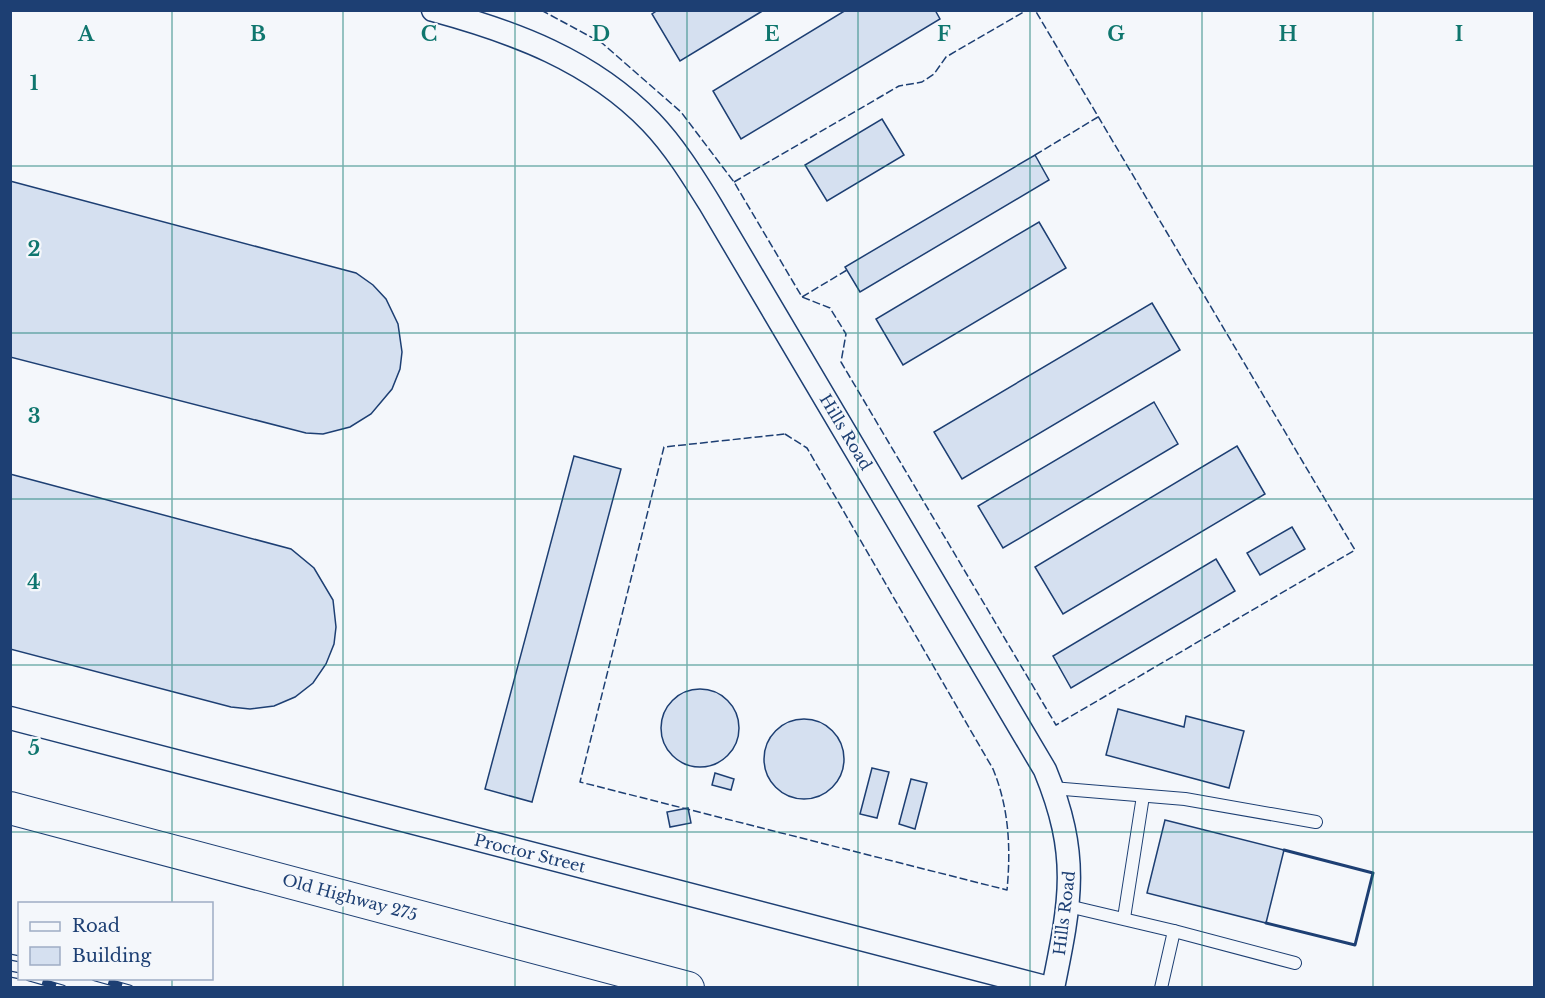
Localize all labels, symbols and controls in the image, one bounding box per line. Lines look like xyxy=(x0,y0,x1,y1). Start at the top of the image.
text: A xyxy=(77,22,95,46)
text: B xyxy=(250,22,266,46)
text: C xyxy=(421,22,437,46)
text: D xyxy=(592,22,610,46)
text: E xyxy=(764,22,780,46)
text: F xyxy=(937,22,951,46)
text: G xyxy=(1107,22,1125,46)
text: H xyxy=(1279,22,1298,46)
text: I xyxy=(1455,22,1463,46)
text: 1 xyxy=(30,71,39,95)
text: 2 xyxy=(27,237,41,261)
street label: Hills Road xyxy=(816,390,877,474)
text: 3 xyxy=(28,404,40,428)
text: 4 xyxy=(27,570,41,594)
text: 5 xyxy=(28,736,40,760)
street label: Proctor Street xyxy=(472,830,588,876)
street label: Old Highway 275 xyxy=(280,869,420,925)
street label: Hills Road xyxy=(1049,869,1079,956)
legend xyxy=(18,902,213,980)
text: Road xyxy=(72,915,120,937)
text: Building xyxy=(72,945,151,967)

